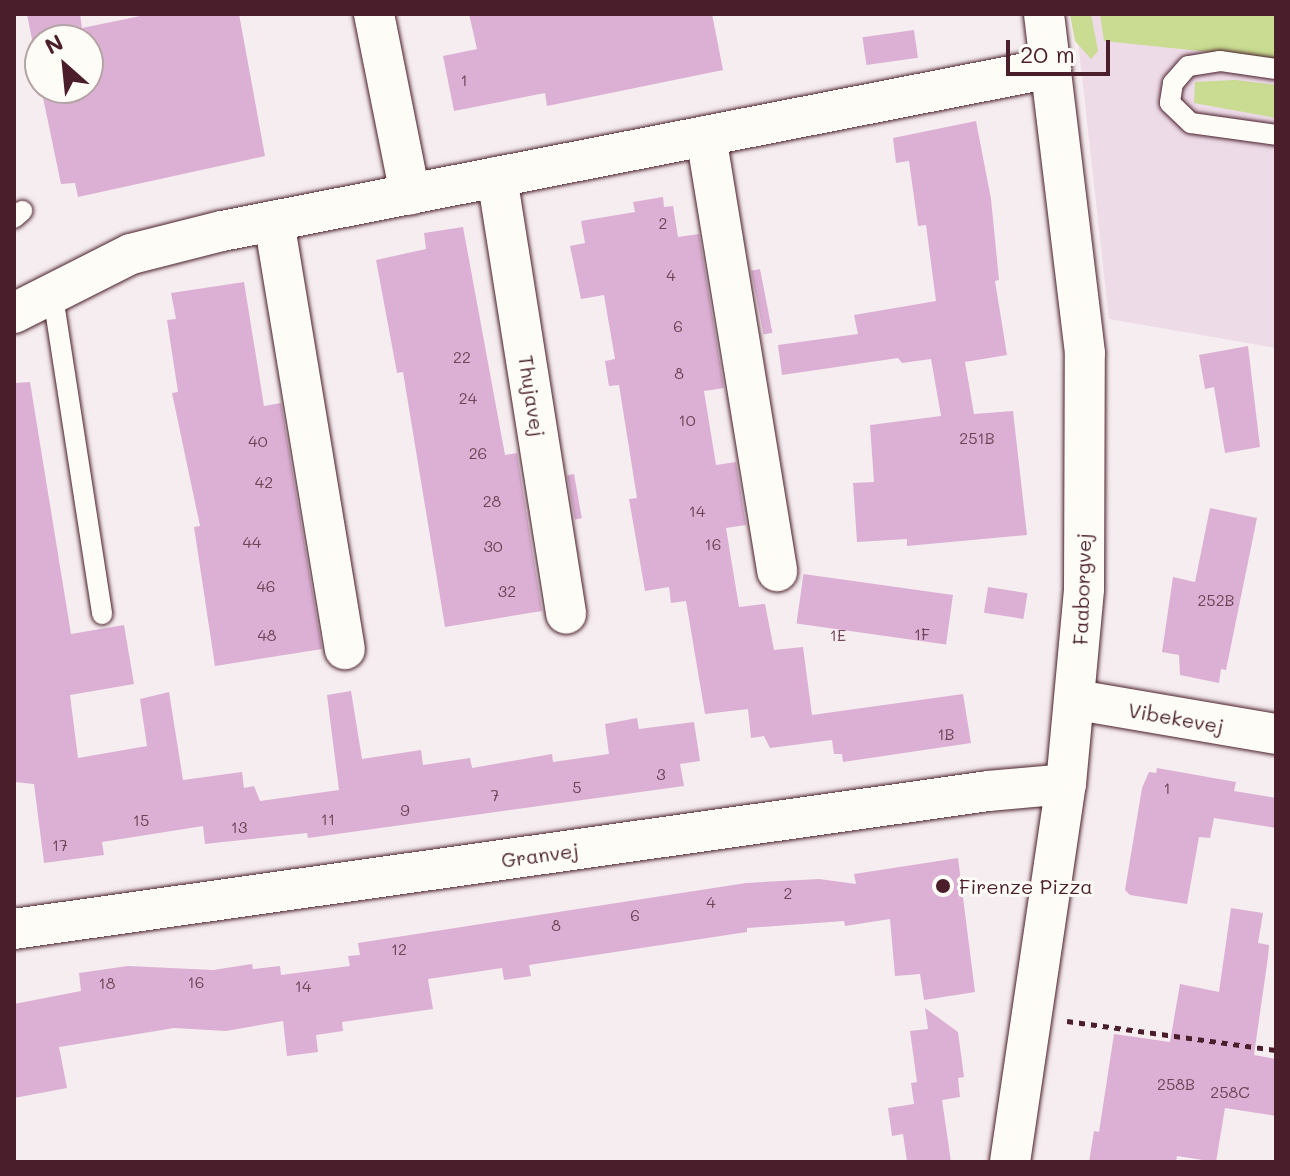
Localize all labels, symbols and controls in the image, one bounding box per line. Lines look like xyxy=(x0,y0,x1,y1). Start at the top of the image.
north arrow xyxy=(24,24,104,104)
scale bar xyxy=(1010,24,1114,74)
text: N xyxy=(40,27,68,61)
text: 20 m xyxy=(1020,38,1075,69)
house number: 1 xyxy=(460,70,468,90)
house number: 2 xyxy=(659,213,667,233)
house number: 4 xyxy=(666,265,676,285)
house number: 6 xyxy=(673,316,683,336)
house number: 22 xyxy=(453,347,471,367)
street label: Thujavej xyxy=(514,354,550,438)
house number: 8 xyxy=(674,363,684,383)
house number: 24 xyxy=(459,388,477,408)
house number: 10 xyxy=(678,410,696,430)
house number: 251B xyxy=(959,428,995,448)
house number: 40 xyxy=(248,431,268,451)
house number: 26 xyxy=(469,443,487,463)
house number: 42 xyxy=(255,472,273,492)
house number: 28 xyxy=(483,491,501,511)
house number: 14 xyxy=(689,501,705,521)
house number: 44 xyxy=(243,532,261,552)
street label: Faaborgvej xyxy=(1068,533,1096,645)
house number: 16 xyxy=(705,534,721,554)
house number: 30 xyxy=(483,536,503,556)
house number: 46 xyxy=(256,576,276,596)
house number: 32 xyxy=(498,581,516,601)
house number: 252B xyxy=(1197,590,1235,610)
house number: 1F xyxy=(914,624,930,644)
house number: 48 xyxy=(257,625,277,645)
house number: 1E xyxy=(830,625,846,645)
street label: Vibekevej xyxy=(1126,698,1226,738)
house number: 1B xyxy=(937,724,955,744)
house number: 3 xyxy=(656,764,666,784)
house number: 5 xyxy=(572,777,582,797)
house number: 1 xyxy=(1163,778,1171,798)
house number: 7 xyxy=(491,785,499,805)
house number: 9 xyxy=(400,800,410,820)
house number: 11 xyxy=(321,809,335,829)
house number: 15 xyxy=(133,810,149,830)
house number: 13 xyxy=(231,817,247,837)
house number: 17 xyxy=(52,835,68,855)
street label: Granvej xyxy=(500,838,580,872)
place label: Firenze Pizza xyxy=(959,874,1093,898)
marker: Firenze Pizza xyxy=(934,877,952,895)
house number: 2 xyxy=(784,883,792,903)
house number: 4 xyxy=(706,892,716,912)
house number: 6 xyxy=(630,905,640,925)
house number: 8 xyxy=(551,915,561,935)
house number: 12 xyxy=(391,939,407,959)
house number: 16 xyxy=(188,972,204,992)
house number: 18 xyxy=(99,973,115,993)
house number: 14 xyxy=(295,976,311,996)
house number: 258B xyxy=(1157,1074,1195,1094)
house number: 258C xyxy=(1210,1082,1250,1102)

